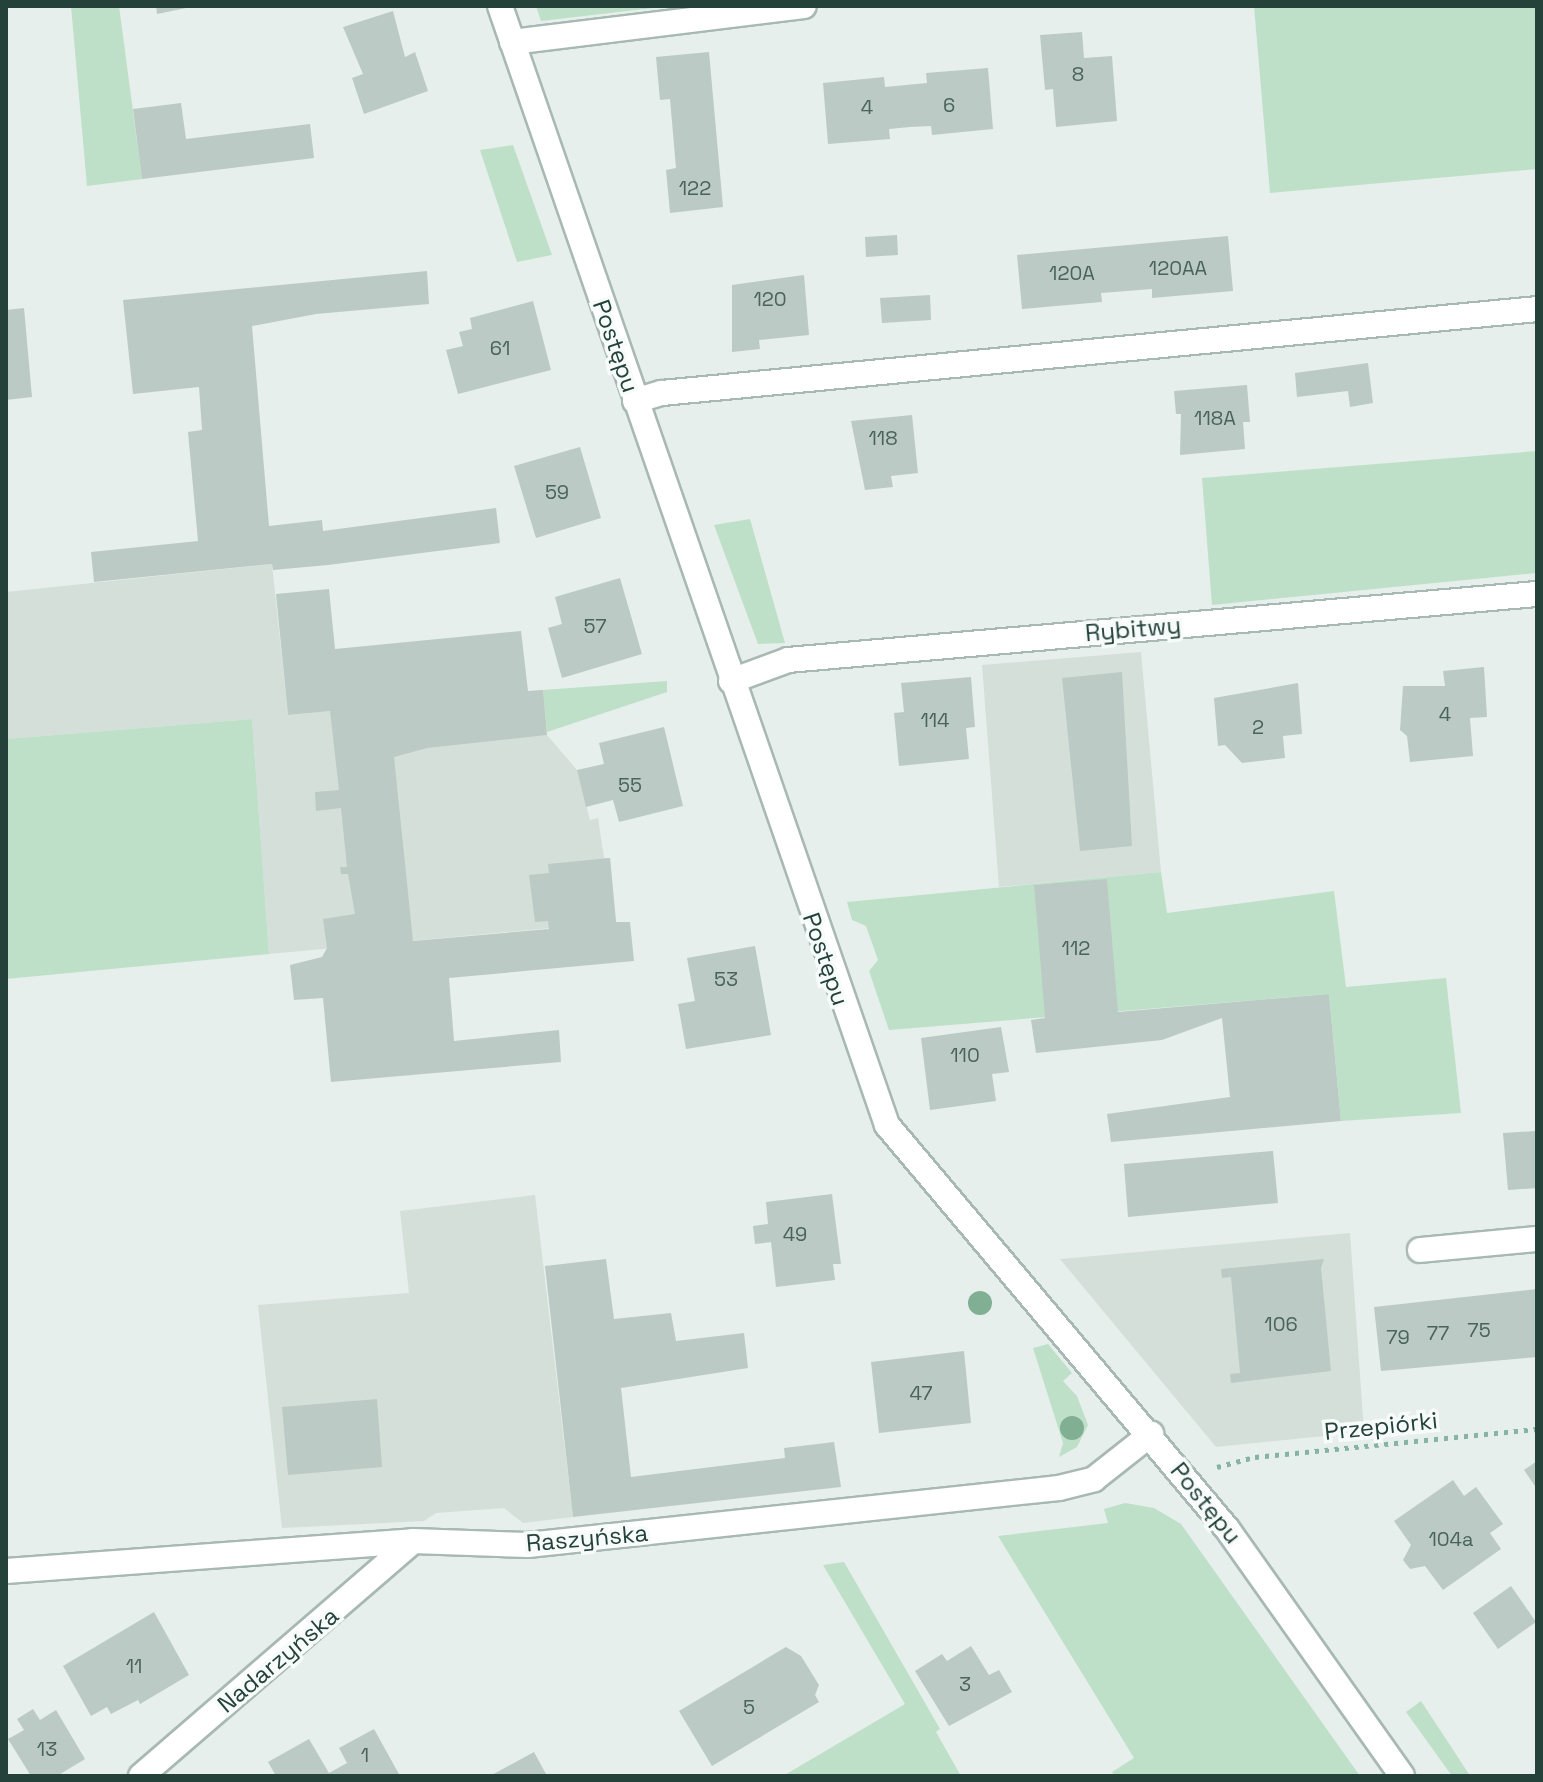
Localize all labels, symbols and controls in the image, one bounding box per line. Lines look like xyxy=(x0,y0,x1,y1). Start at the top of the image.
house number: 8 xyxy=(1072,62,1084,86)
house number: 6 xyxy=(943,93,955,117)
house number: 4 xyxy=(861,95,873,119)
house number: 122 xyxy=(679,176,711,200)
house number: 120AA xyxy=(1149,256,1207,280)
house number: 120A xyxy=(1049,261,1095,285)
house number: 120 xyxy=(753,287,787,311)
street label: Postępu xyxy=(587,296,645,396)
house number: 61 xyxy=(490,336,510,360)
house number: 118A xyxy=(1194,406,1236,430)
house number: 118 xyxy=(868,426,898,450)
house number: 59 xyxy=(545,480,569,504)
street label: Rybitwy xyxy=(1084,610,1182,648)
house number: 57 xyxy=(583,614,607,638)
house number: 4 xyxy=(1439,702,1451,726)
house number: 114 xyxy=(920,708,950,732)
house number: 2 xyxy=(1252,715,1264,739)
house number: 55 xyxy=(618,773,642,797)
street label: Postępu xyxy=(797,909,855,1009)
house number: 112 xyxy=(1062,936,1090,960)
house number: 53 xyxy=(714,967,738,991)
house number: 110 xyxy=(950,1043,980,1067)
house number: 49 xyxy=(783,1222,807,1246)
house number: 106 xyxy=(1264,1312,1298,1336)
house number: 75 xyxy=(1467,1318,1491,1342)
house number: 77 xyxy=(1427,1321,1449,1345)
house number: 79 xyxy=(1386,1325,1410,1349)
house number: 47 xyxy=(909,1381,933,1405)
street label: Przepiórki xyxy=(1323,1406,1439,1446)
street label: Postępu xyxy=(1165,1457,1247,1549)
street label: Raszyńska xyxy=(525,1518,649,1558)
house number: 104a xyxy=(1428,1527,1474,1551)
street label: Nadarzyńska xyxy=(212,1601,344,1719)
house number: 11 xyxy=(126,1654,142,1678)
house number: 3 xyxy=(959,1672,971,1696)
house number: 5 xyxy=(743,1695,755,1719)
house number: 13 xyxy=(37,1737,57,1761)
house number: 1 xyxy=(361,1743,369,1767)

